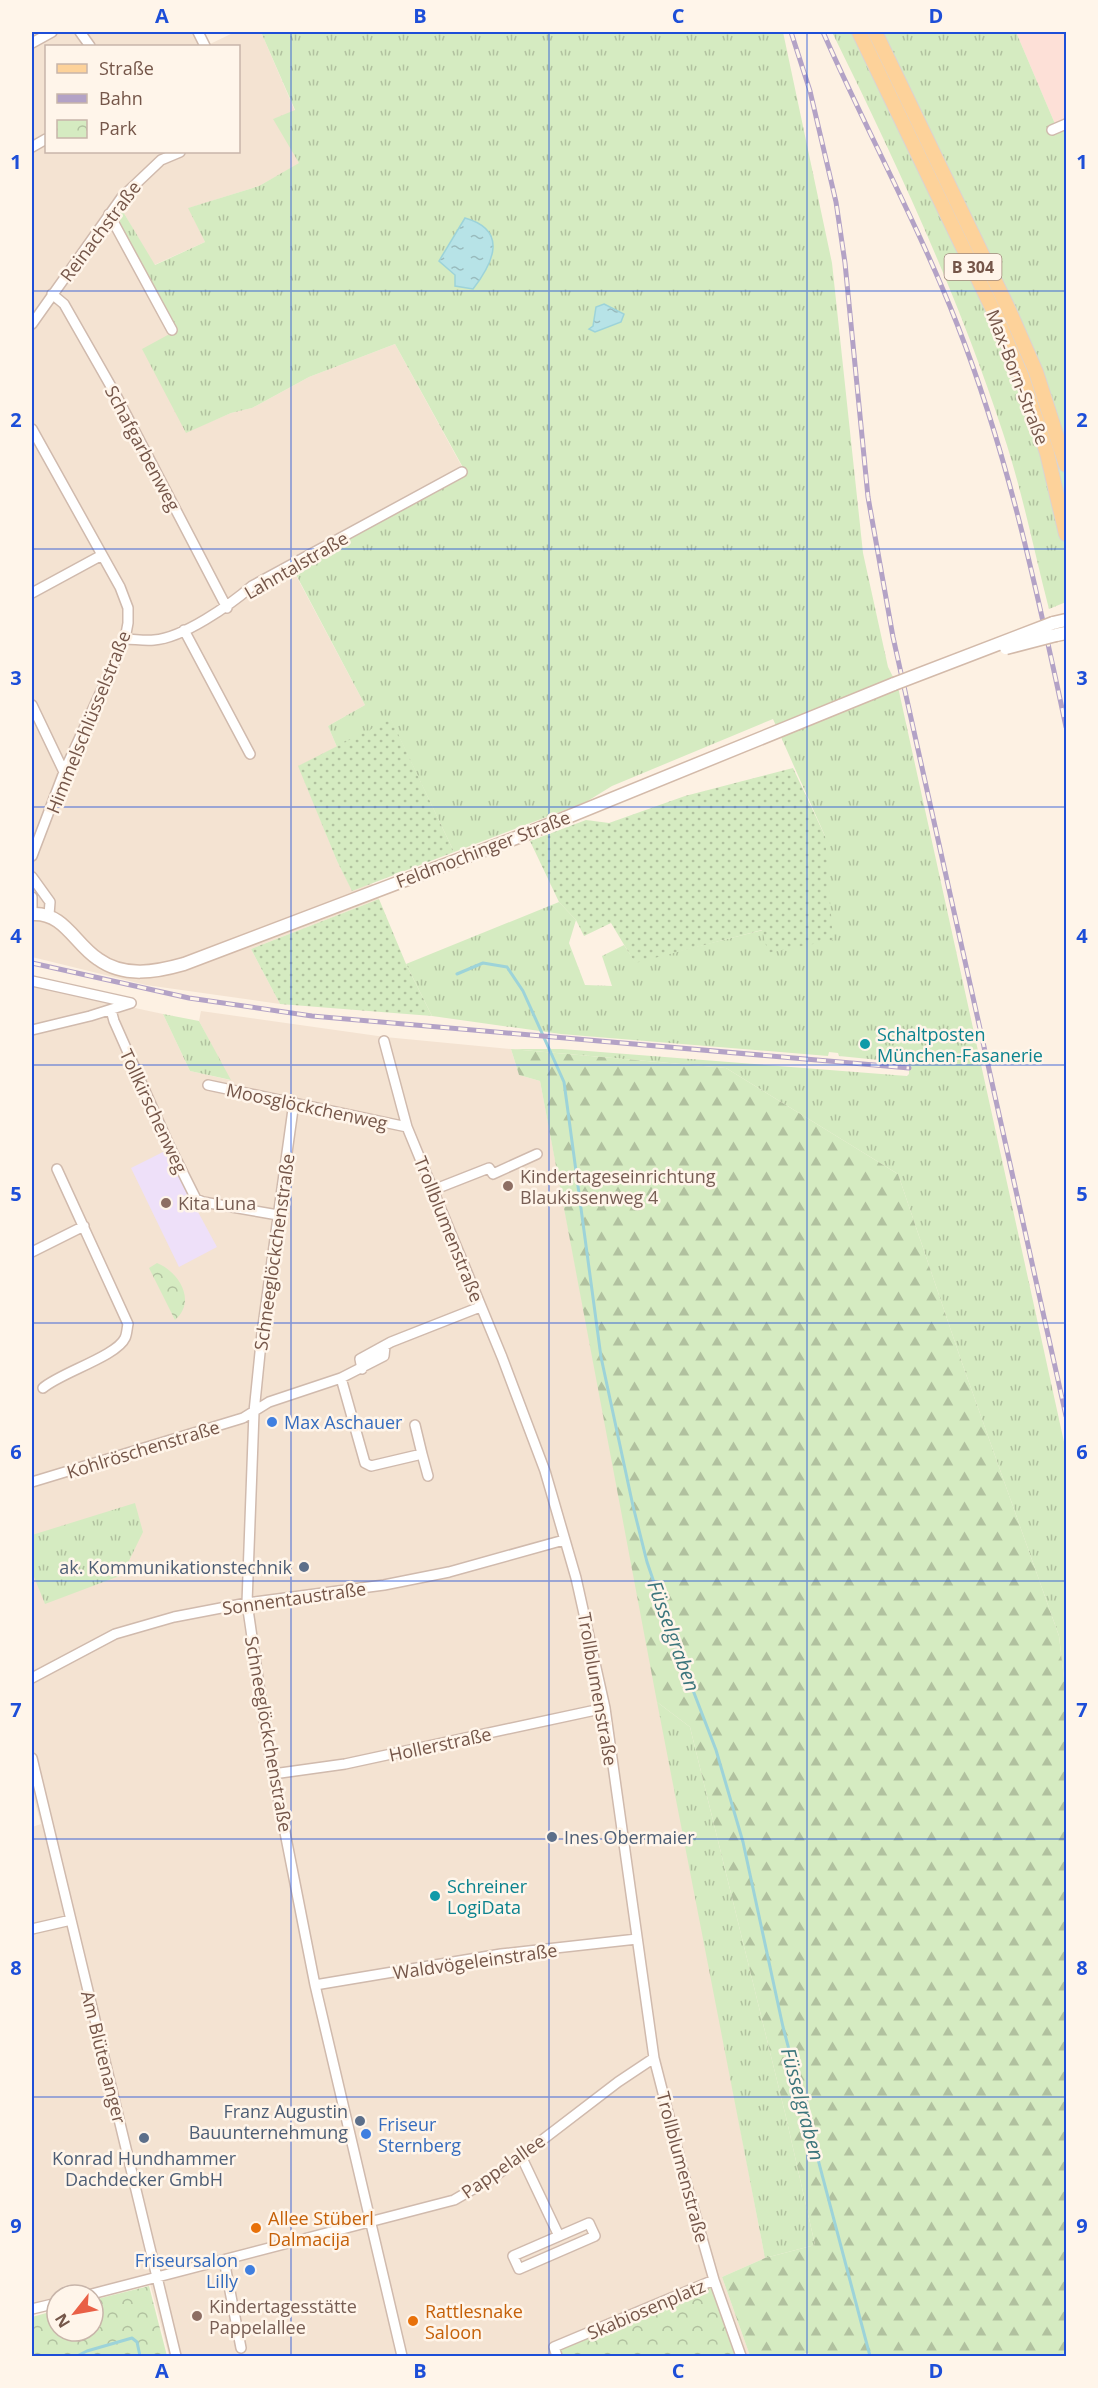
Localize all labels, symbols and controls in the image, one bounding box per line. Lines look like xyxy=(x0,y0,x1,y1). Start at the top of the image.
text: A xyxy=(155,2,169,29)
text: B xyxy=(413,2,427,29)
text: C xyxy=(672,2,685,29)
text: D xyxy=(929,2,943,29)
legend xyxy=(45,45,240,153)
text: Straße xyxy=(99,56,154,80)
text: Bahn xyxy=(99,86,143,110)
text: Park xyxy=(99,116,137,140)
text: 1 xyxy=(10,148,22,175)
text: 1 xyxy=(1076,148,1088,175)
street label: Reinachstraße xyxy=(54,176,146,286)
road number: B 304 xyxy=(944,254,1002,280)
street label: Max-Born-Straße xyxy=(981,306,1055,448)
street label: Schafgarbenweg xyxy=(100,381,186,515)
text: 2 xyxy=(10,406,22,433)
text: 2 xyxy=(1076,406,1088,433)
street label: Lahntalstraße xyxy=(240,526,352,604)
street label: Himmelschlüsselstraße xyxy=(40,627,136,817)
text: 3 xyxy=(10,664,22,691)
text: 3 xyxy=(1076,664,1088,691)
street label: Feldmochinger Straße xyxy=(393,805,573,893)
text: 4 xyxy=(10,922,22,949)
text: 4 xyxy=(1076,922,1088,949)
place label: Schaltposten München-Fasanerie xyxy=(877,1022,1043,1067)
marker: Schaltposten München-Fasanerie xyxy=(858,1037,872,1051)
street label: Tollkirschenweg xyxy=(115,1045,193,1177)
street label: Moosglöckchenweg xyxy=(224,1077,390,1135)
street label: Schneeglöckchenstraße xyxy=(248,1152,300,1352)
street label: Trollblumenstraße xyxy=(409,1153,489,1305)
place label: Kindertageseinrichtung Blaukissenweg 4 xyxy=(520,1164,716,1209)
marker: Kindertageseinrichtung Blaukissenweg 4 xyxy=(501,1179,515,1193)
text: 5 xyxy=(10,1180,22,1207)
text: 5 xyxy=(1076,1180,1088,1207)
place label: Kita Luna xyxy=(178,1191,256,1215)
marker: Kita Luna xyxy=(159,1196,173,1210)
place label: Max Aschauer xyxy=(284,1410,403,1434)
street label: Kohlröschenstraße xyxy=(64,1414,222,1484)
marker: Max Aschauer xyxy=(265,1415,279,1429)
text: 6 xyxy=(10,1438,22,1465)
text: 6 xyxy=(1076,1438,1088,1465)
place label: ak. Kommunikationstechnik xyxy=(59,1555,293,1579)
marker: ak. Kommunikationstechnik xyxy=(297,1560,311,1574)
street label: Sonnentaustraße xyxy=(221,1576,367,1620)
water label: Füsselgraben xyxy=(641,1577,707,1695)
street label: Trollblumenstraße xyxy=(573,1610,623,1768)
street label: Schneeglöckchenstraße xyxy=(240,1634,298,1834)
text: 7 xyxy=(10,1696,22,1723)
text: 7 xyxy=(1076,1696,1088,1723)
street label: Hollerstraße xyxy=(386,1721,494,1767)
place label: Ines Obermaier xyxy=(564,1825,695,1849)
marker: Ines Obermaier xyxy=(545,1830,559,1844)
place label: Schreiner LogiData xyxy=(447,1874,528,1919)
marker: Schreiner LogiData xyxy=(428,1889,442,1903)
street label: Waldvögeleinstraße xyxy=(391,1938,559,1984)
text: 8 xyxy=(10,1954,22,1981)
text: 8 xyxy=(1076,1954,1088,1981)
street label: Am Blütenanger xyxy=(76,1988,132,2126)
water label: Füsselgraben xyxy=(775,2044,831,2164)
street label: Trollblumenstraße xyxy=(651,2089,715,2245)
place label: Franz Augustin Bauunternehmung xyxy=(189,2099,348,2144)
place label: Friseur Sternberg xyxy=(378,2112,461,2157)
marker: Franz Augustin Bauunternehmung xyxy=(353,2114,367,2128)
marker: Friseur Sternberg xyxy=(359,2127,373,2141)
street label: Pappelallee xyxy=(456,2128,550,2204)
marker: Konrad Hundhammer Dachdecker GmbH xyxy=(137,2131,151,2145)
place label: Konrad Hundhammer Dachdecker GmbH xyxy=(52,2146,237,2191)
place label: Allee Stüberl Dalmacija xyxy=(268,2206,374,2251)
text: 9 xyxy=(10,2212,22,2239)
text: 9 xyxy=(1076,2212,1088,2239)
marker: Allee Stüberl Dalmacija xyxy=(249,2221,263,2235)
place label: Friseursalon Lilly xyxy=(135,2248,239,2293)
marker: Friseursalon Lilly xyxy=(243,2263,257,2277)
street label: Skabiosenplatz xyxy=(583,2273,709,2345)
north arrow xyxy=(45,2283,105,2343)
place label: Kindertagesstätte Pappelallee xyxy=(209,2294,357,2339)
place label: Rattlesnake Saloon xyxy=(425,2299,523,2344)
text: N xyxy=(49,2309,75,2332)
marker: Kindertagesstätte Pappelallee xyxy=(190,2309,204,2323)
marker: Rattlesnake Saloon xyxy=(406,2314,420,2328)
text: A xyxy=(155,2357,169,2384)
text: B xyxy=(413,2357,427,2384)
text: C xyxy=(672,2357,685,2384)
text: D xyxy=(929,2357,943,2384)

